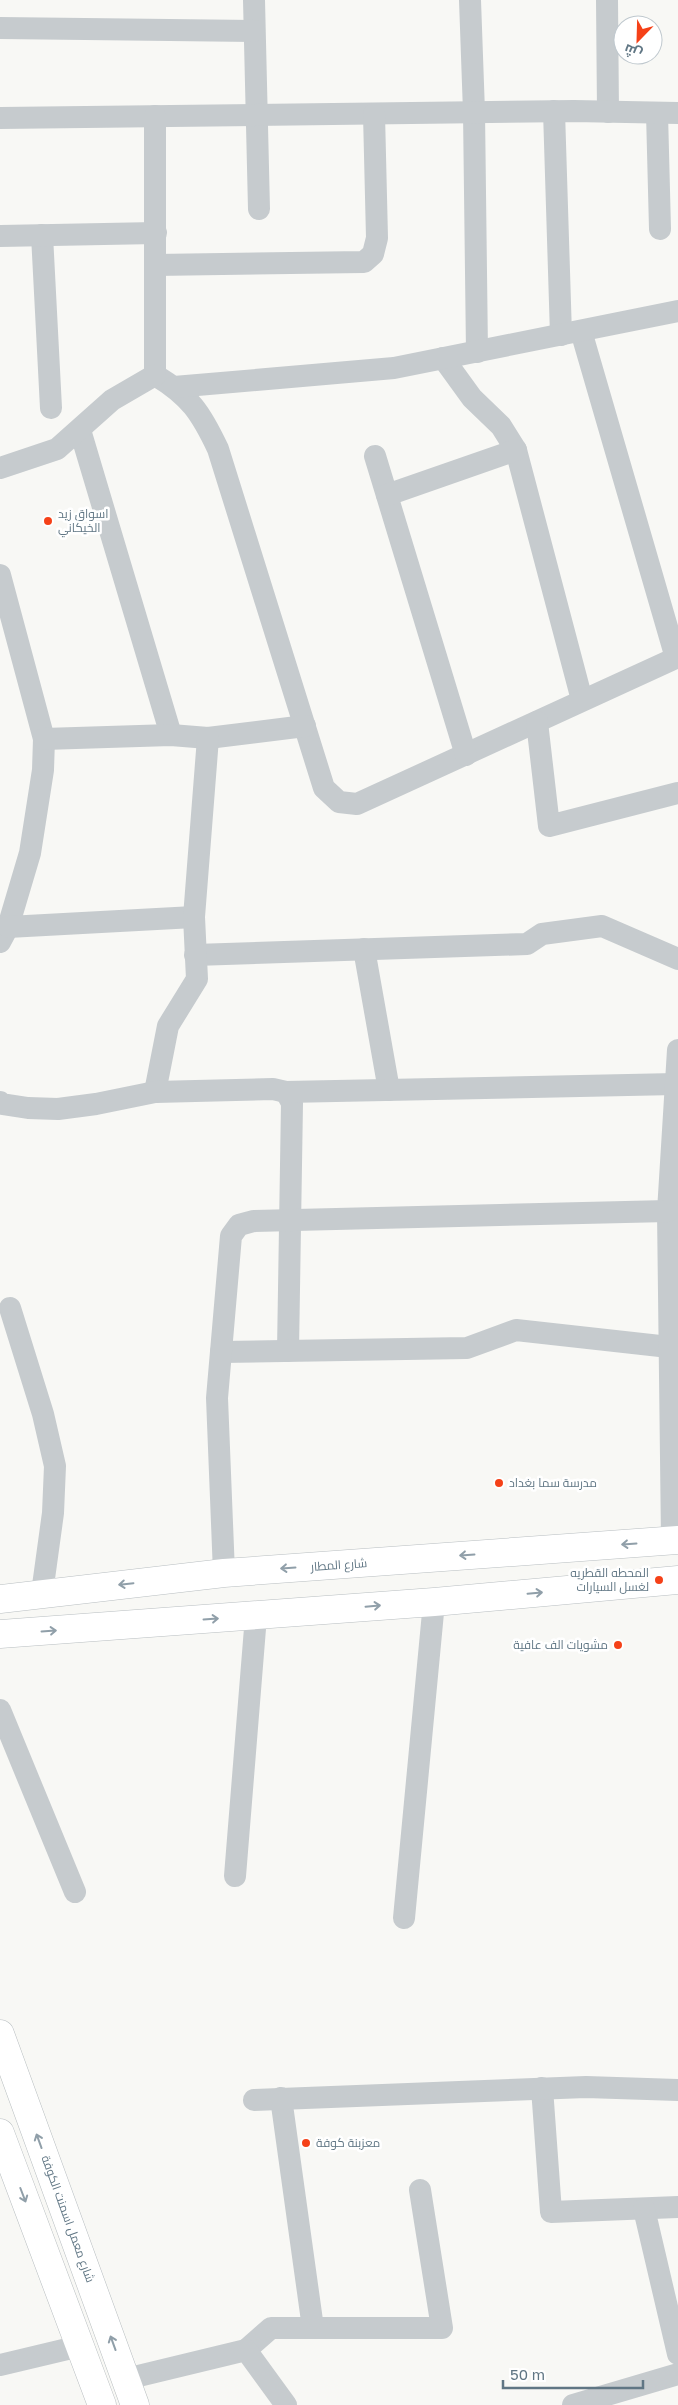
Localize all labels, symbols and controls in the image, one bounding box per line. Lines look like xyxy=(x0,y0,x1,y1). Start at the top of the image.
north arrow xyxy=(613,15,663,65)
text: ش xyxy=(621,40,645,64)
place label: اسواق زيد الخيكاني xyxy=(58,506,108,538)
marker: اسواق زيد الخيكاني xyxy=(42,515,54,527)
place label: مدرسة سما بغداد xyxy=(509,1475,597,1490)
marker: مدرسة سما بغداد xyxy=(493,1477,505,1489)
one-way arrow xyxy=(622,1539,638,1548)
one-way arrow xyxy=(460,1551,476,1560)
street label: شارع المطار xyxy=(309,1555,368,1575)
one-way arrow xyxy=(280,1564,296,1573)
place label: المحطه القطريه لغسل السيارات xyxy=(570,1565,649,1594)
marker: المحطه القطريه لغسل السيارات xyxy=(653,1574,665,1586)
one-way arrow xyxy=(118,1579,134,1589)
one-way arrow xyxy=(526,1588,542,1598)
one-way arrow xyxy=(364,1602,380,1611)
one-way arrow xyxy=(202,1614,218,1624)
one-way arrow xyxy=(40,1626,56,1635)
place label: مشويات الف عافية xyxy=(513,1637,608,1652)
marker: مشويات الف عافية xyxy=(612,1639,624,1651)
one-way arrow xyxy=(34,2133,43,2149)
place label: معزبنة كوفة xyxy=(316,2135,380,2150)
marker: معزبنة كوفة xyxy=(300,2137,312,2149)
street label: شارع معمل اسمنت الكوفة xyxy=(38,2153,98,2285)
one-way arrow xyxy=(19,2187,28,2202)
one-way arrow xyxy=(108,2335,117,2351)
scale bar xyxy=(503,2358,643,2390)
text: 50 m xyxy=(510,2365,545,2383)

